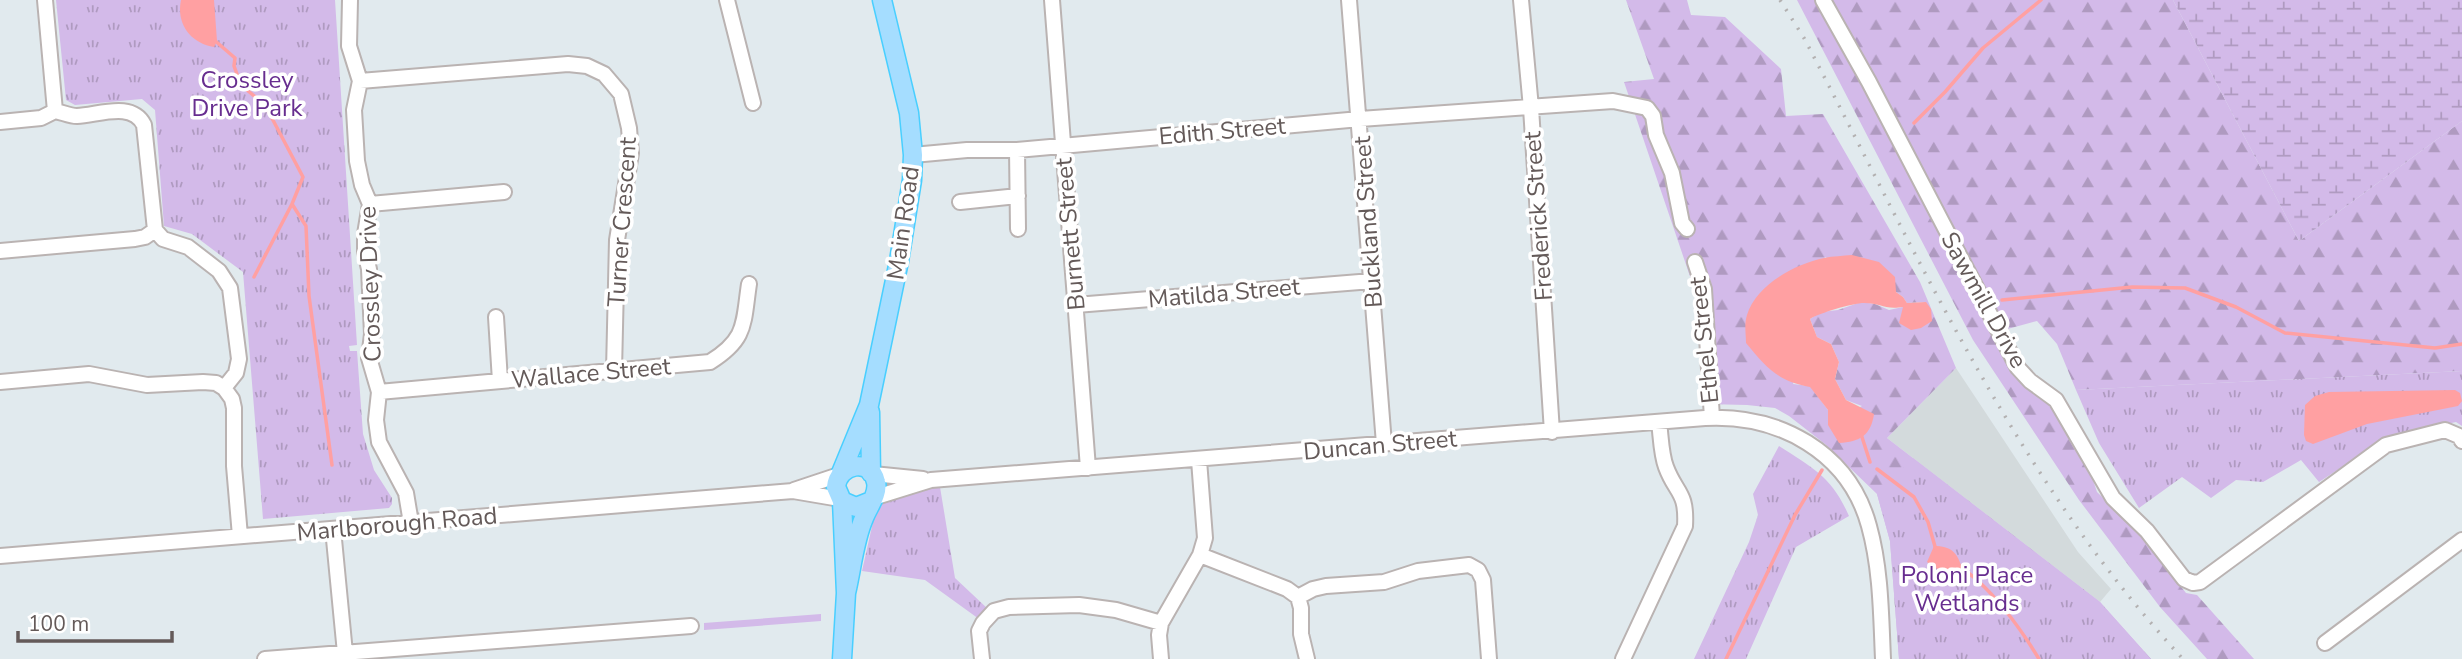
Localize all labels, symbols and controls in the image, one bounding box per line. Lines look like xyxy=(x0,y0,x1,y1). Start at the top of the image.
park label: Crossley Drive Park xyxy=(191,64,304,124)
street label: Edith Street xyxy=(1157,109,1287,152)
street label: Frederick Street xyxy=(1516,130,1560,302)
street label: Turner Crescent xyxy=(600,135,644,308)
street label: Buckland Street xyxy=(1346,135,1390,309)
street label: Burnett Street xyxy=(1047,156,1093,312)
street label: Main Road xyxy=(879,164,927,282)
street label: Crossley Drive xyxy=(351,205,389,363)
street label: Sawmill Drive xyxy=(1933,226,2035,374)
street label: Matilda Street xyxy=(1147,270,1302,316)
street label: Ethel Street xyxy=(1681,274,1727,405)
street label: Wallace Street xyxy=(510,350,673,396)
street label: Duncan Street xyxy=(1302,422,1459,468)
street label: Marlborough Road xyxy=(295,499,499,549)
park label: Poloni Place Wetlands xyxy=(1901,559,2033,619)
scale bar xyxy=(18,600,172,644)
text: 100 m xyxy=(28,610,89,638)

